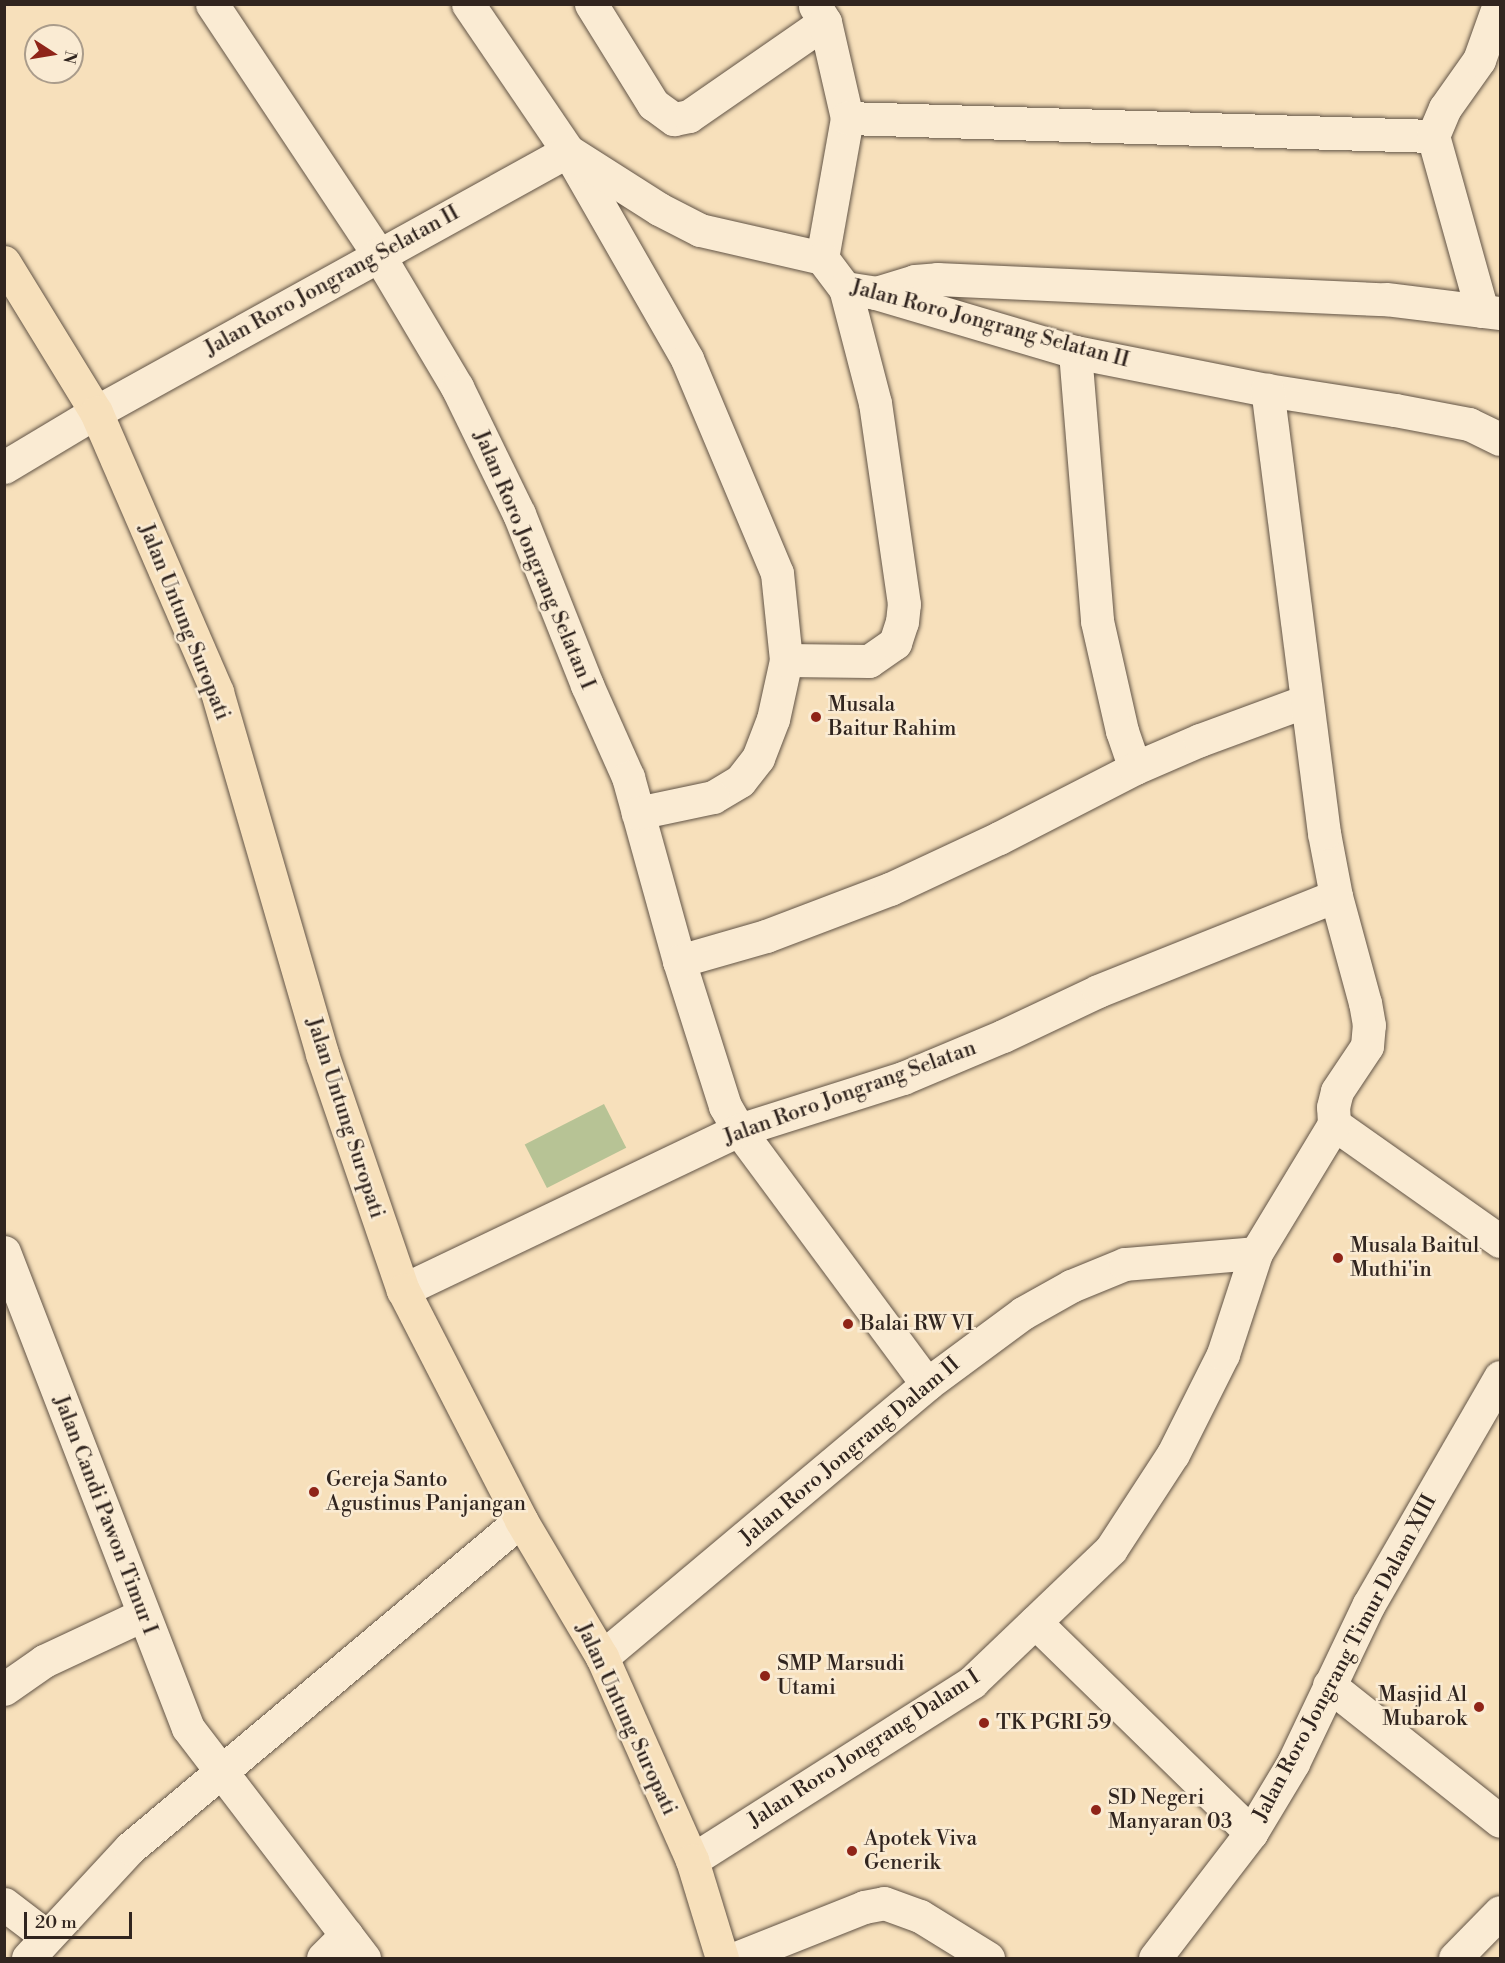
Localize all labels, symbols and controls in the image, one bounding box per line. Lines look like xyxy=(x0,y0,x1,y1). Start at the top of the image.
north arrow xyxy=(24,24,84,84)
text: N xyxy=(59,49,81,66)
street label: Jalan Roro Jongrang Selatan II xyxy=(200,200,464,362)
street label: Jalan Roro Jongrang Selatan II xyxy=(848,275,1132,373)
street label: Jalan Roro Jongrang Selatan I xyxy=(468,427,600,693)
street label: Jalan Untung Suropati xyxy=(133,520,235,724)
place label: Musala Baitur Rahim xyxy=(828,692,956,742)
marker: Musala Baitur Rahim xyxy=(809,710,823,724)
street label: Jalan Untung Suropati xyxy=(301,1014,389,1222)
street label: Jalan Roro Jongrang Selatan xyxy=(720,1036,980,1150)
place label: Musala Baitul Muthi'in xyxy=(1350,1233,1479,1283)
marker: Musala Baitul Muthi'in xyxy=(1331,1251,1345,1265)
place label: Balai RW VI xyxy=(860,1311,974,1337)
marker: Balai RW VI xyxy=(841,1317,855,1331)
street label: Jalan Roro Jongrang Dalam II xyxy=(735,1352,965,1550)
street label: Jalan Candi Pawon Timur I xyxy=(48,1392,162,1638)
place label: Gereja Santo Agustinus Panjangan xyxy=(326,1467,526,1517)
marker: Gereja Santo Agustinus Panjangan xyxy=(307,1485,321,1499)
street label: Jalan Roro Jongrang Timur Dalam XIII xyxy=(1248,1490,1442,1826)
street label: Jalan Untung Suropati xyxy=(570,1619,682,1819)
place label: SMP Marsudi Utami xyxy=(777,1651,905,1701)
street label: Jalan Roro Jongrang Dalam I xyxy=(744,1665,984,1833)
marker: SMP Marsudi Utami xyxy=(758,1669,772,1683)
place label: Masjid Al Mubarok xyxy=(1378,1682,1467,1732)
marker: Masjid Al Mubarok xyxy=(1472,1700,1486,1714)
place label: TK PGRI 59 xyxy=(996,1710,1111,1736)
marker: TK PGRI 59 xyxy=(977,1716,991,1730)
place label: SD Negeri Manyaran 03 xyxy=(1108,1785,1232,1835)
marker: SD Negeri Manyaran 03 xyxy=(1089,1803,1103,1817)
place label: Apotek Viva Generik xyxy=(864,1826,977,1876)
marker: Apotek Viva Generik xyxy=(845,1844,859,1858)
scale bar xyxy=(27,1900,135,1938)
text: 20 m xyxy=(35,1911,77,1934)

